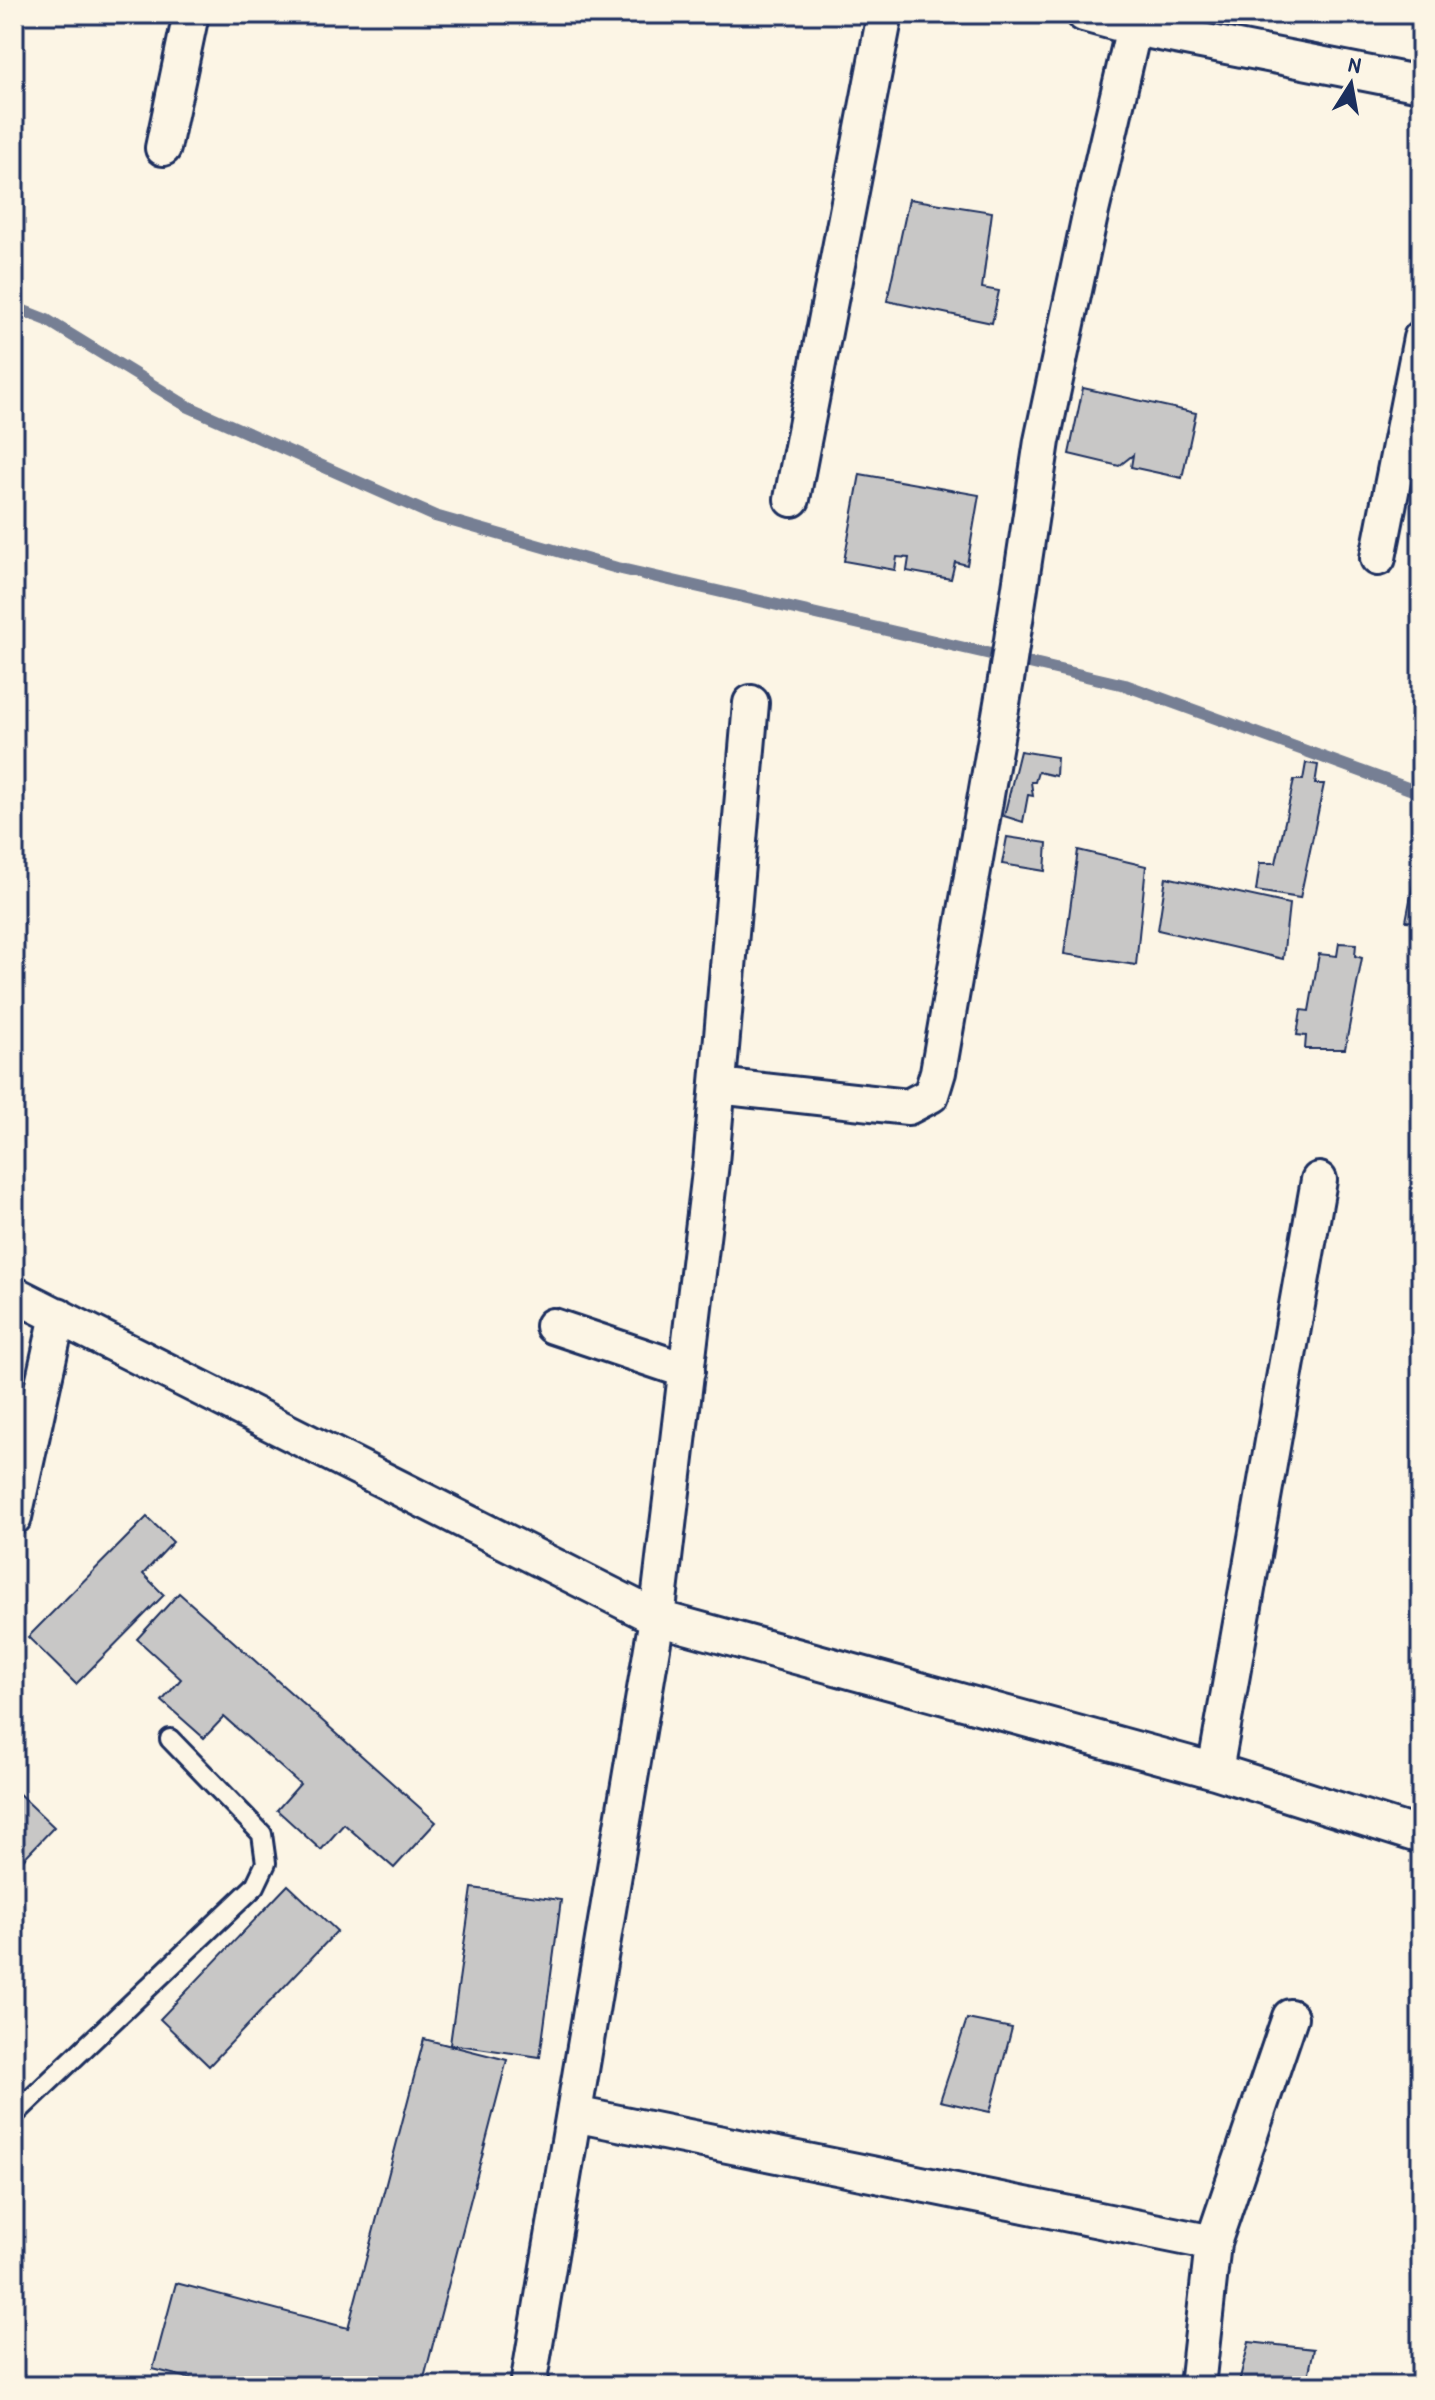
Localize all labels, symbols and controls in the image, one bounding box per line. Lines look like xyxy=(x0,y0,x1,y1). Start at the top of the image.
north arrow xyxy=(1311,44,1391,124)
text: N xyxy=(1346,49,1364,80)

